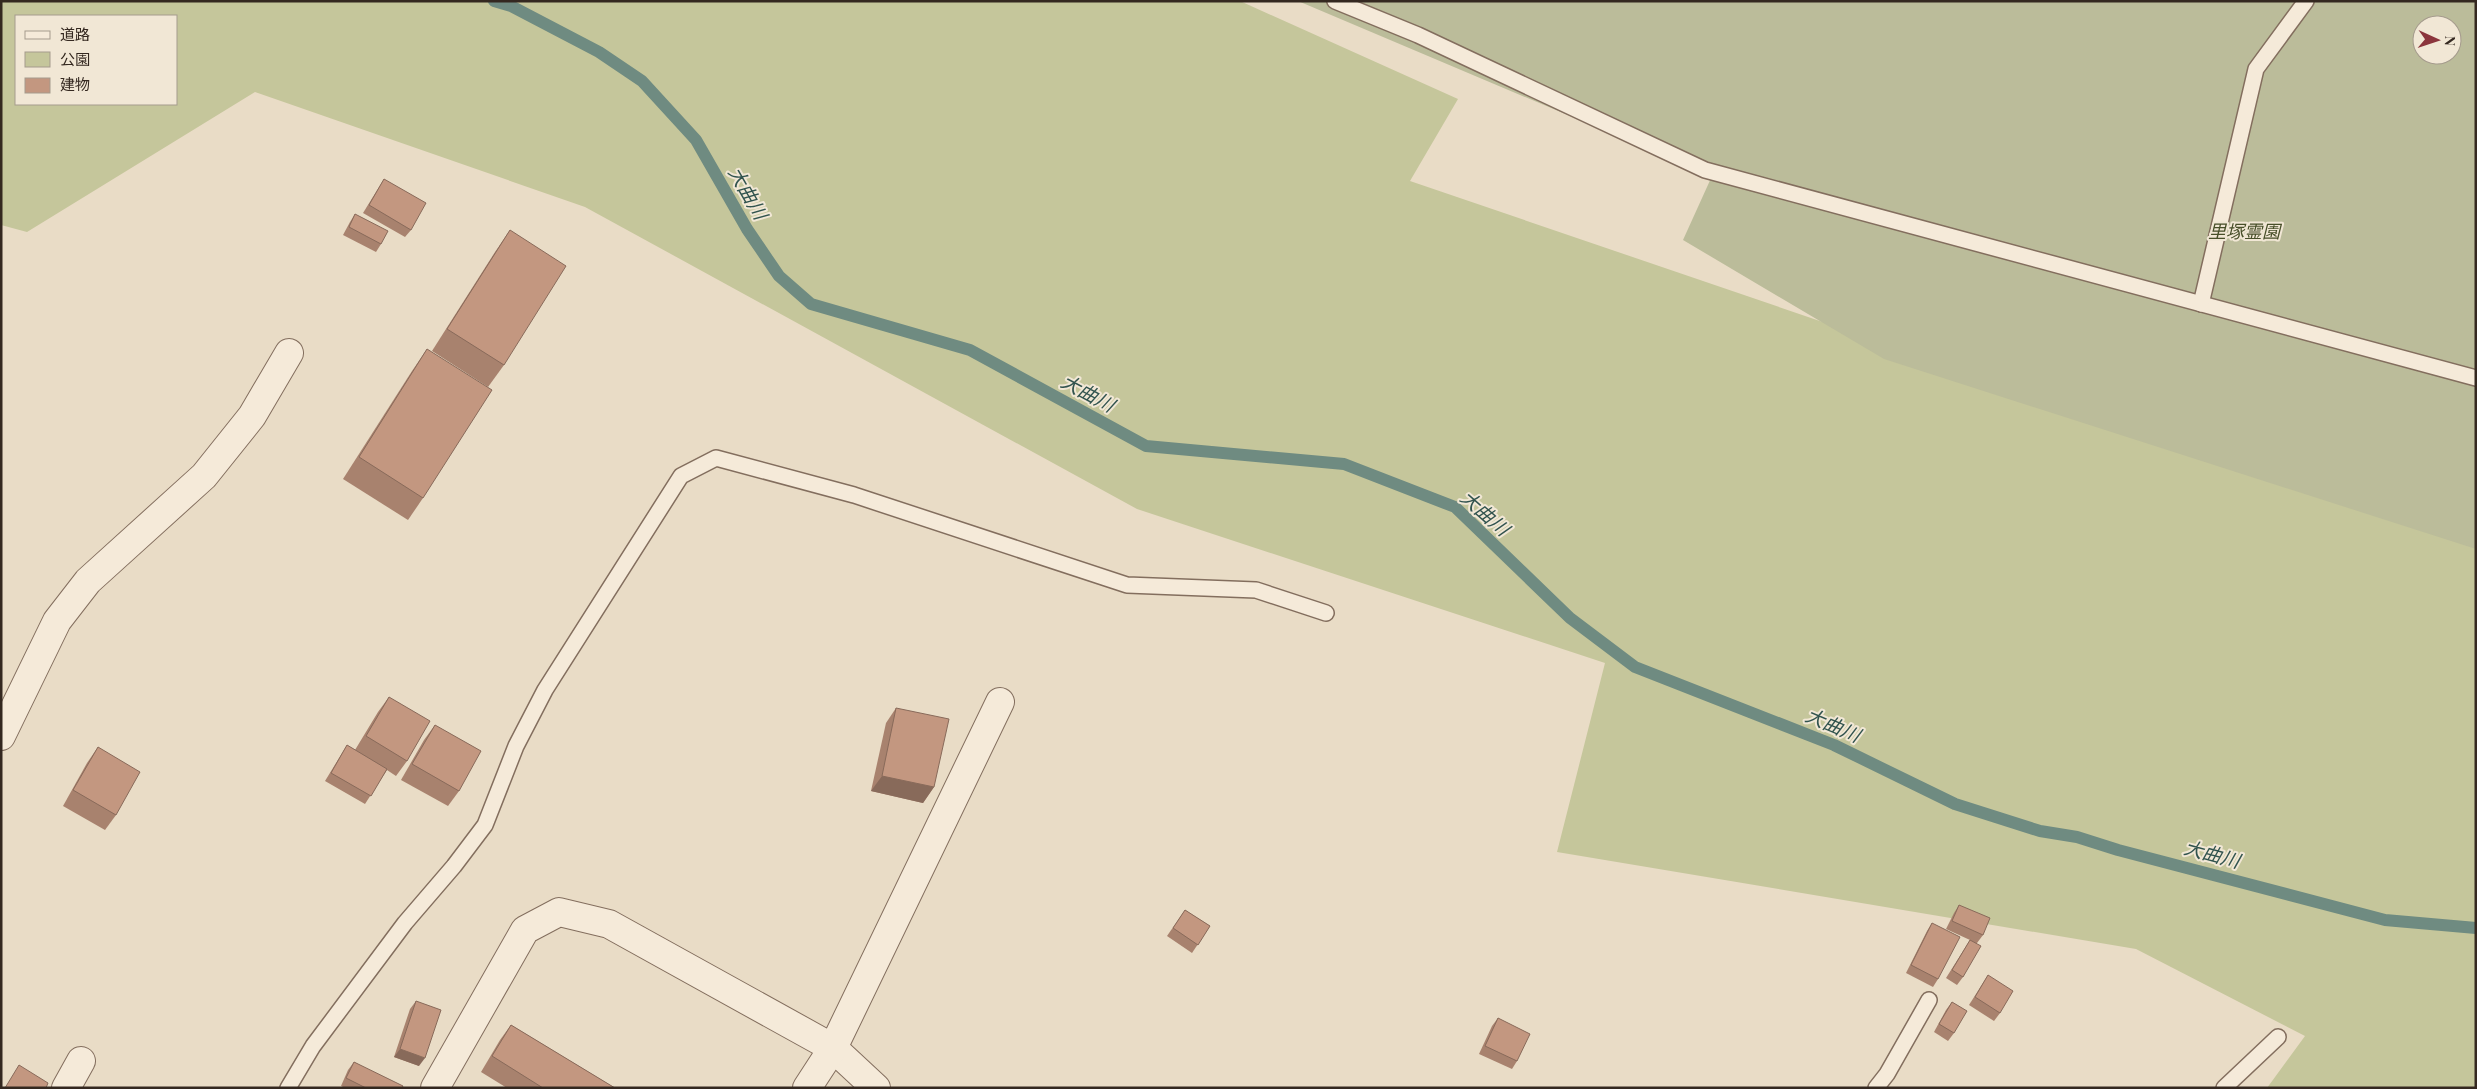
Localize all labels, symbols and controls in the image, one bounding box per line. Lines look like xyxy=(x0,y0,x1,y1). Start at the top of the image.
legend xyxy=(15,15,178,105)
north arrow xyxy=(2412,15,2462,65)
text: 道路 xyxy=(60,24,90,44)
text: N xyxy=(2441,35,2460,46)
text: 公園 xyxy=(60,49,90,69)
text: 建物 xyxy=(60,74,90,94)
water label: 大曲川 xyxy=(723,161,775,225)
park label: 里塚霊園 xyxy=(2208,219,2283,243)
water label: 大曲川 xyxy=(1057,367,1121,418)
water label: 大曲川 xyxy=(1456,484,1517,542)
water label: 大曲川 xyxy=(1802,701,1867,748)
water label: 大曲川 xyxy=(2181,833,2245,873)

